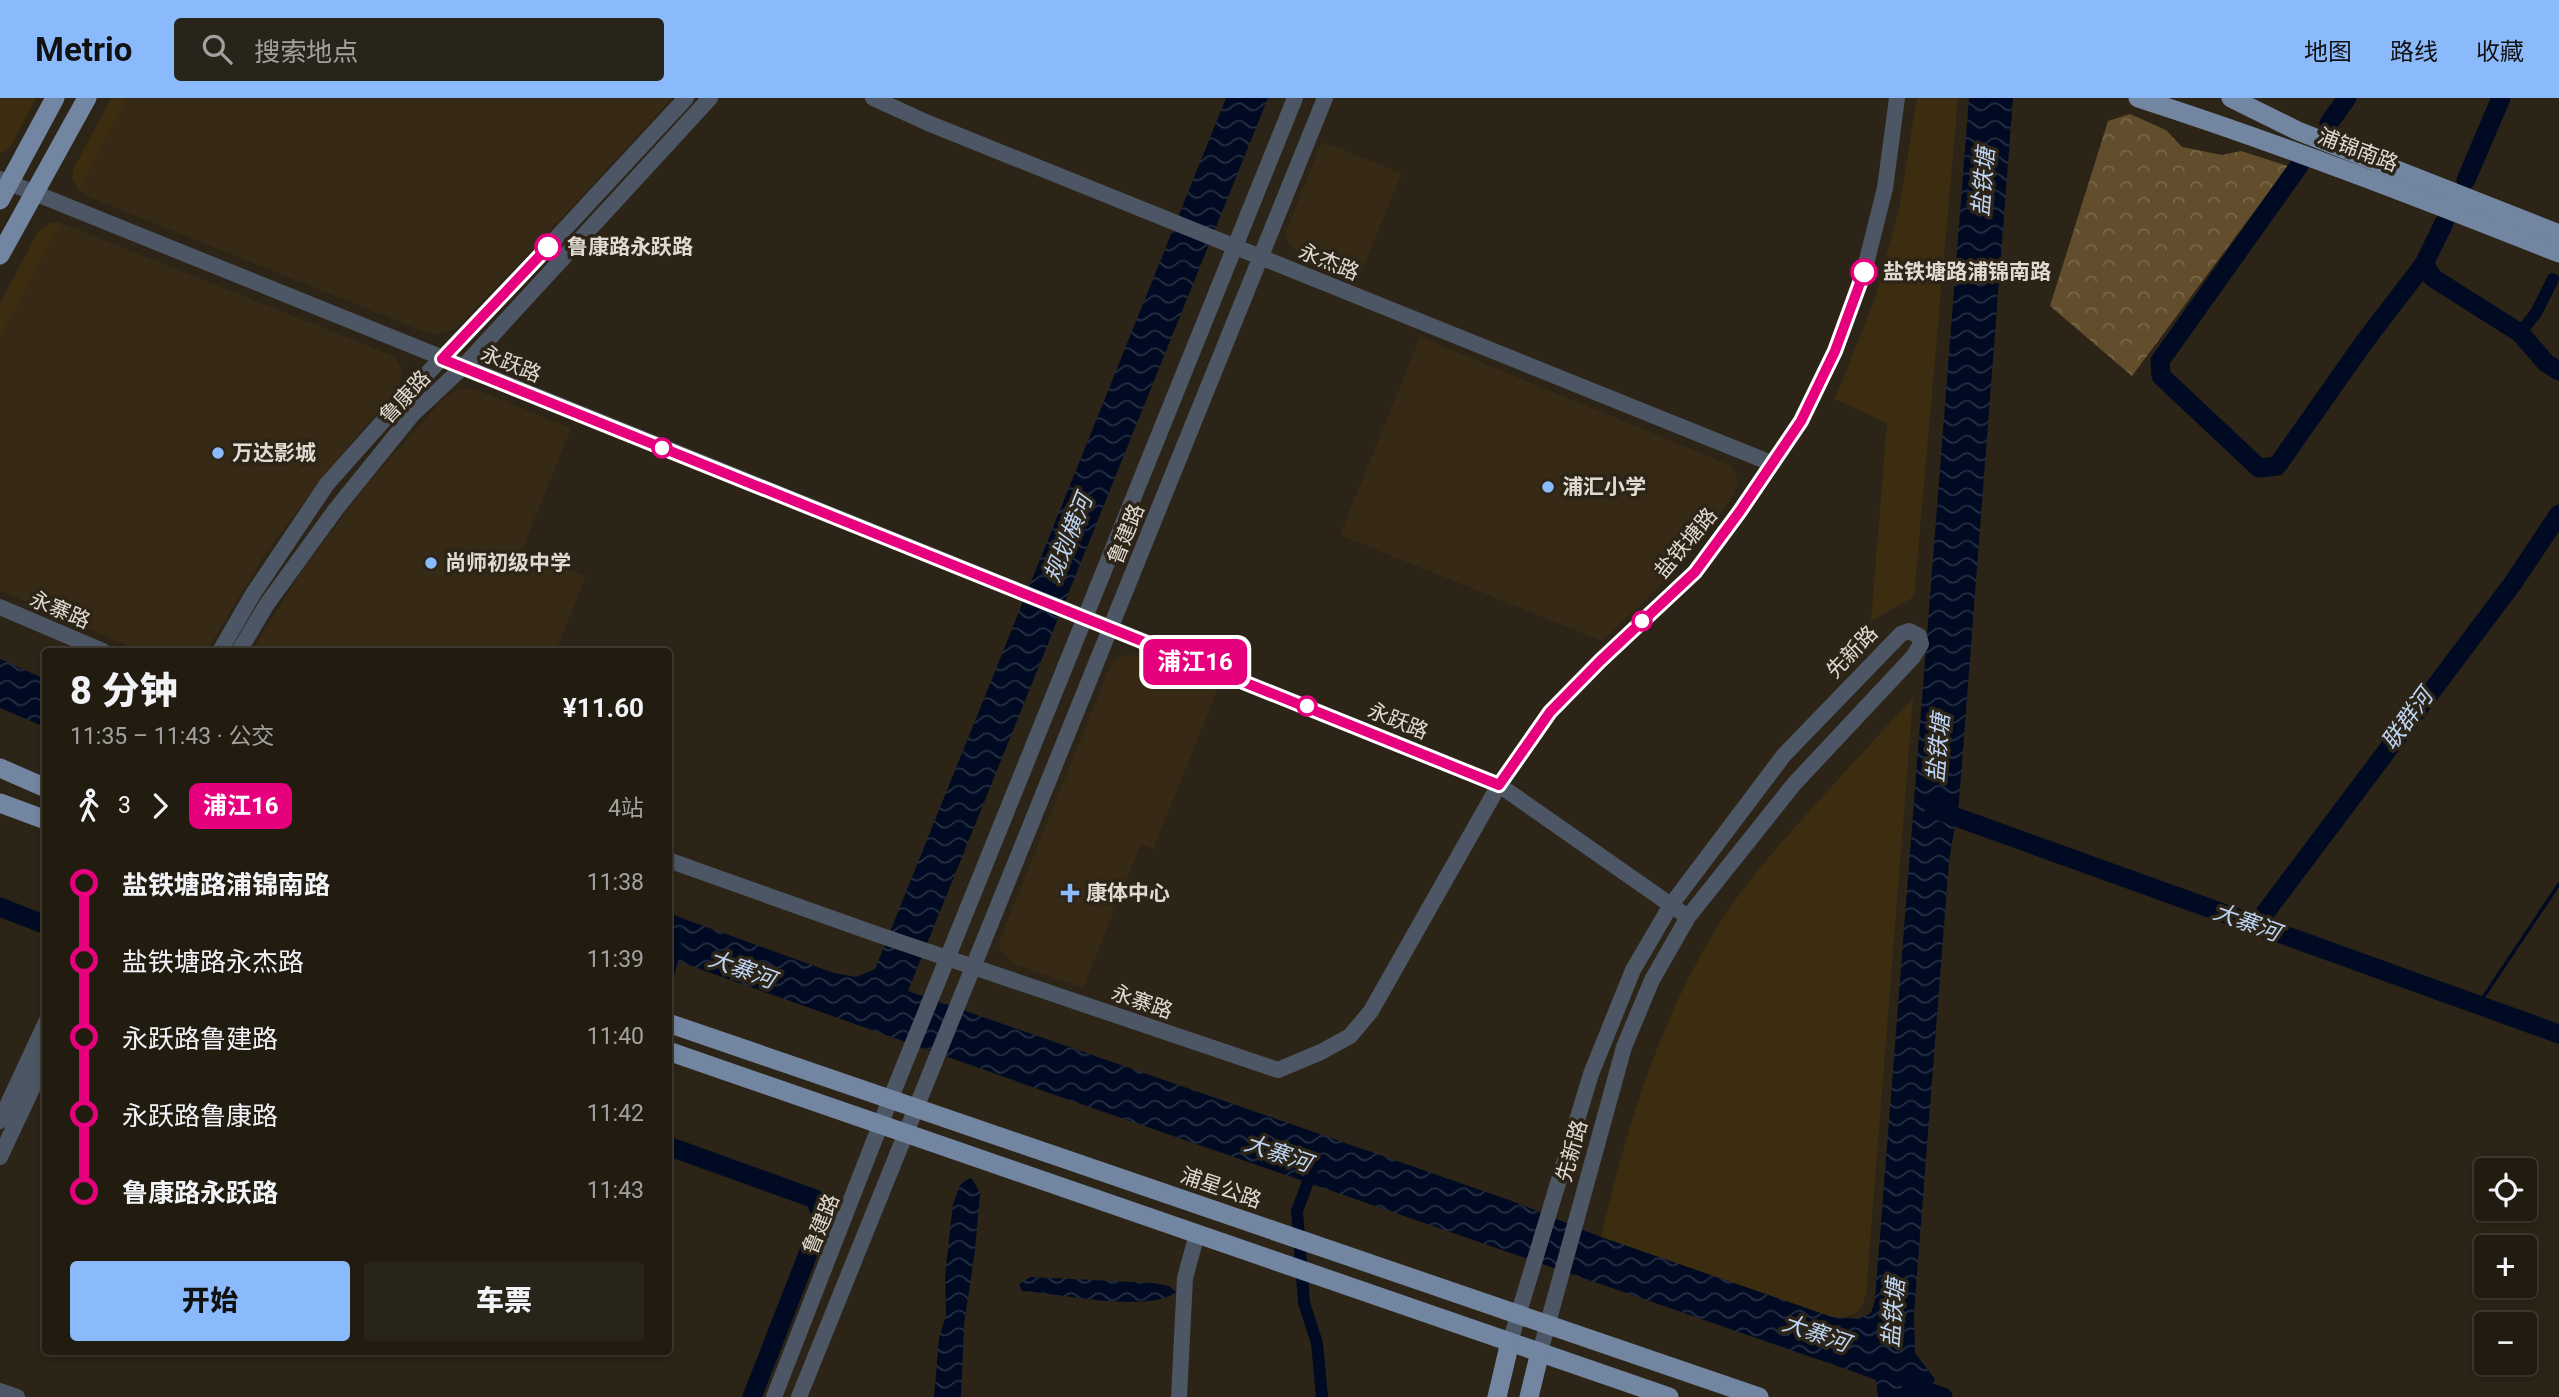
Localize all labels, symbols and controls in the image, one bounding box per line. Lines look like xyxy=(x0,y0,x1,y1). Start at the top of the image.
search box xyxy=(174,18,664,81)
text: Metrio xyxy=(35,30,132,69)
icon: search xyxy=(198,30,236,68)
text: 搜索地点 xyxy=(254,37,358,67)
text: 地图 xyxy=(2304,38,2352,66)
text: 路线 xyxy=(2390,38,2438,66)
text: 收藏 xyxy=(2476,38,2524,66)
street label: 浦锦南路 xyxy=(2314,124,2402,176)
water label: 盐铁塘 xyxy=(1967,143,2000,218)
marker: 鲁康路永跃路 xyxy=(535,234,561,260)
place label: 鲁康路永跃路 xyxy=(567,235,693,259)
street label: 永杰路 xyxy=(1295,239,1363,285)
marker: 盐铁塘路浦锦南路 xyxy=(1851,259,1877,285)
place label: 盐铁塘路浦锦南路 xyxy=(1883,260,2051,284)
street label: 永跃路 xyxy=(477,341,545,387)
street label: 鲁康路 xyxy=(375,366,435,428)
unlabelled marker xyxy=(652,438,672,458)
place label: 万达影城 xyxy=(232,441,316,465)
marker: 万达影城 xyxy=(210,445,226,461)
place label: 浦汇小学 xyxy=(1562,475,1646,499)
marker: 浦汇小学 xyxy=(1540,479,1556,495)
water label: 规划横河 xyxy=(1039,487,1100,586)
street label: 鲁建路 xyxy=(1103,500,1149,568)
street label: 盐铁塘路 xyxy=(1650,503,1722,583)
place label: 尚师初级中学 xyxy=(445,551,571,575)
marker: 尚师初级中学 xyxy=(423,555,439,571)
street label: 永寨路 xyxy=(26,587,94,633)
unlabelled marker xyxy=(1632,611,1652,631)
street label: 先新路 xyxy=(1821,621,1883,683)
line badge: 浦江16 xyxy=(1146,639,1244,685)
text: 浦江16 xyxy=(1157,648,1233,676)
text: 8 分钟 xyxy=(70,669,177,713)
water label: 联群河 xyxy=(2376,680,2441,755)
text: ¥11.60 xyxy=(563,693,644,723)
unlabelled marker xyxy=(1297,696,1317,716)
street label: 永跃路 xyxy=(1364,698,1432,744)
water label: 盐铁塘 xyxy=(1922,709,1955,784)
text: 11:35 – 11:43 · 公交 xyxy=(70,723,274,750)
icon: walk xyxy=(70,787,108,825)
icon: forward xyxy=(141,787,179,825)
text: 3 xyxy=(118,792,131,819)
text: 浦江16 xyxy=(203,792,278,820)
text: 4站 xyxy=(608,795,644,822)
text: 11:38 xyxy=(587,869,644,896)
text: 盐铁塘路浦锦南路 xyxy=(122,870,330,900)
place label: 康体中心 xyxy=(1086,881,1170,905)
marker: 康体中心 xyxy=(1060,883,1080,903)
water label: 大寨河 xyxy=(2210,898,2288,948)
water label: 大寨河 xyxy=(705,945,783,995)
text: 11:39 xyxy=(587,946,644,973)
text: 盐铁塘路永杰路 xyxy=(122,947,304,977)
street label: 永寨路 xyxy=(1108,980,1176,1024)
text: 11:40 xyxy=(587,1023,644,1050)
text: 永跃路鲁建路 xyxy=(122,1024,278,1054)
text: 11:42 xyxy=(587,1100,644,1127)
text: 永跃路鲁康路 xyxy=(122,1101,278,1131)
street label: 先新路 xyxy=(1552,1117,1592,1185)
water label: 大寨河 xyxy=(1241,1129,1319,1179)
map controls xyxy=(2474,1158,2537,1375)
button: locate xyxy=(2474,1158,2537,1221)
street label: 浦星公路 xyxy=(1177,1163,1265,1213)
text: 11:43 xyxy=(587,1177,644,1204)
text: 鲁康路永跃路 xyxy=(122,1178,278,1208)
street label: 鲁建路 xyxy=(798,1190,844,1258)
button: + xyxy=(2474,1235,2537,1298)
button: 开始 xyxy=(70,1261,350,1341)
button: 车票 xyxy=(364,1261,644,1341)
water label: 盐铁塘 xyxy=(1877,1274,1910,1349)
water label: 大寨河 xyxy=(1779,1309,1857,1359)
button: − xyxy=(2474,1312,2537,1375)

